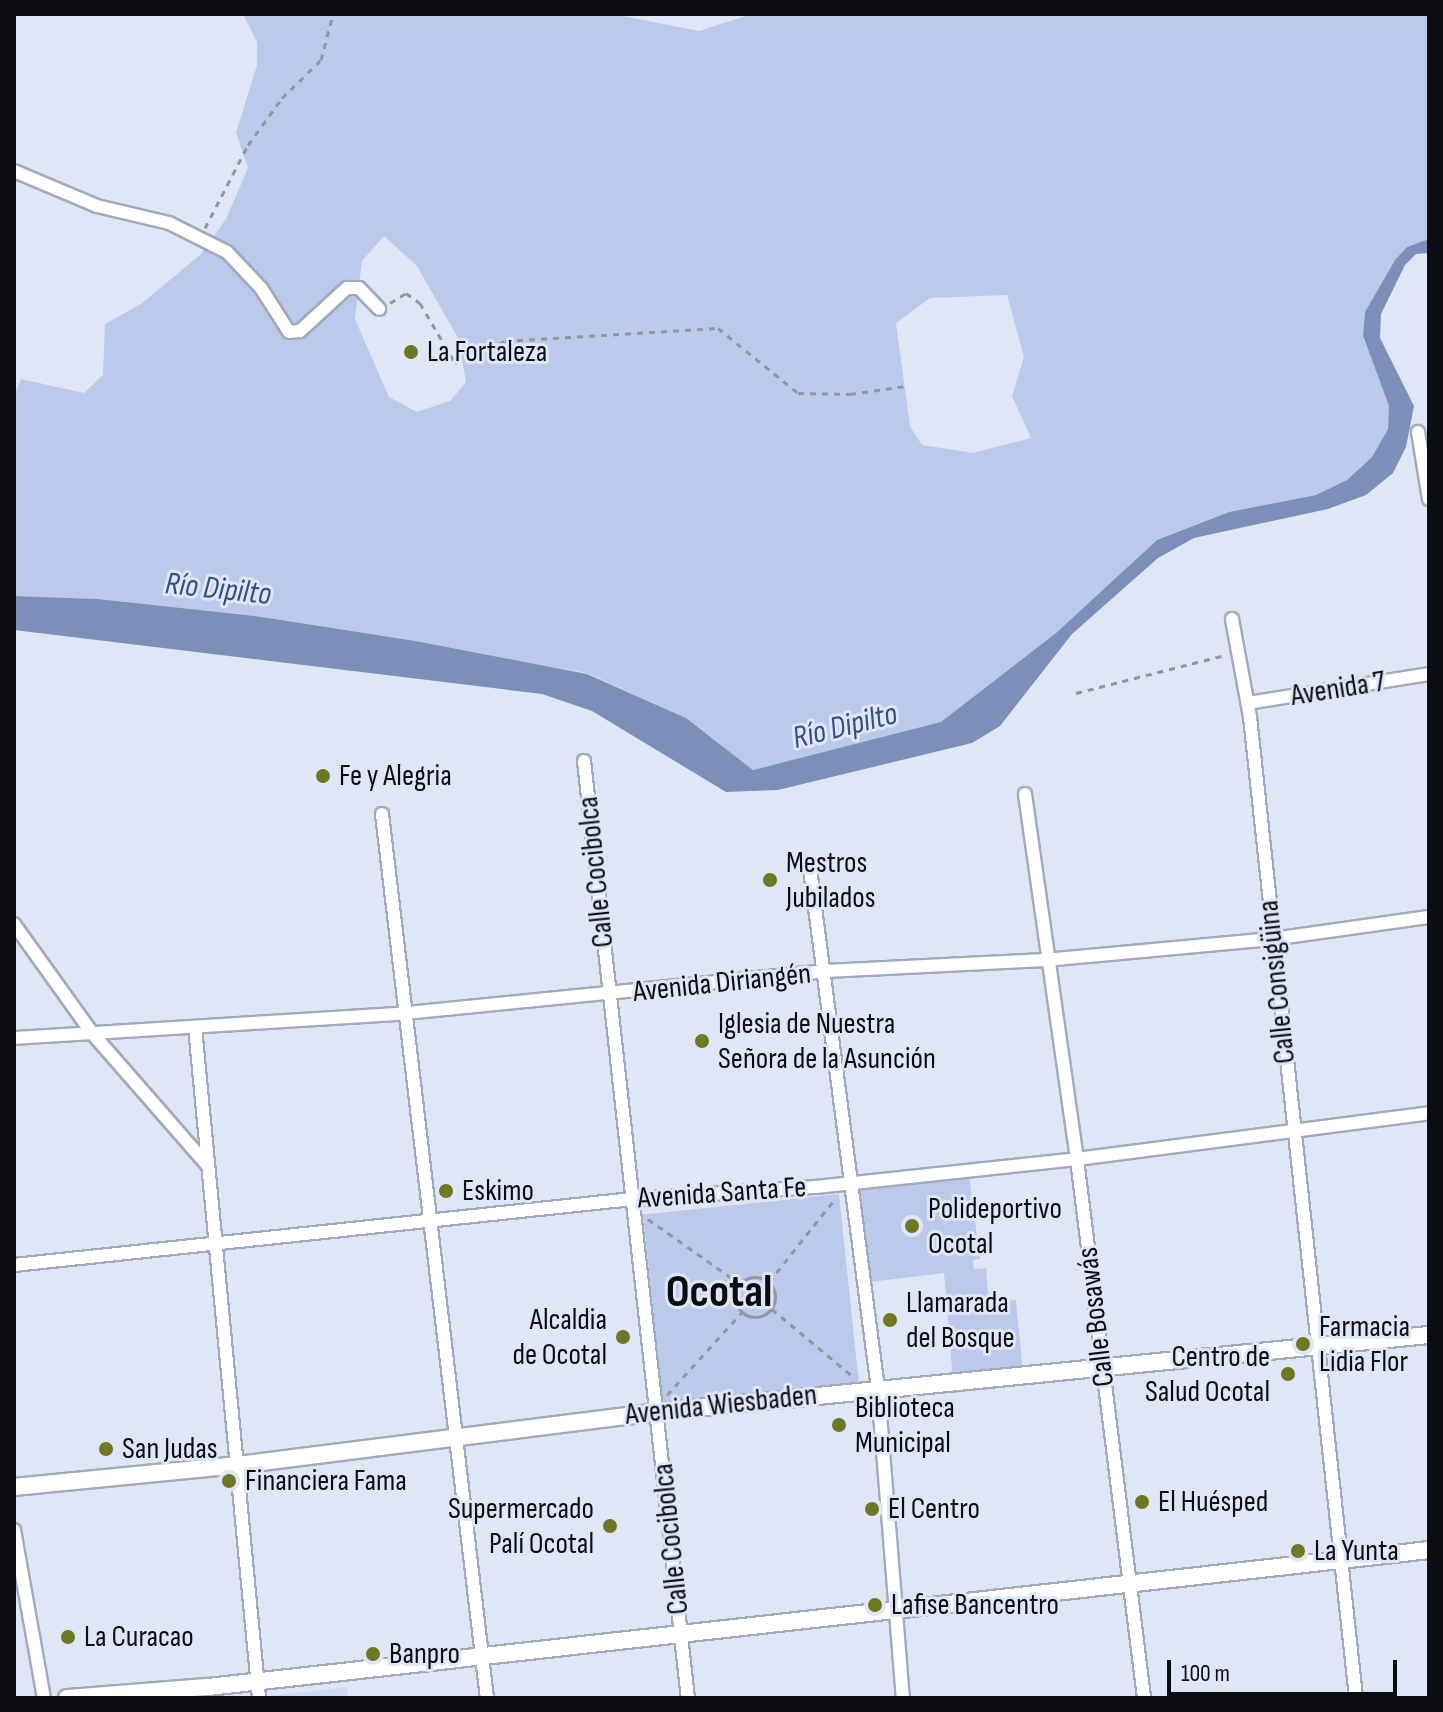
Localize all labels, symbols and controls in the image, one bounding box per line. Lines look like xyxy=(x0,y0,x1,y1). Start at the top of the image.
place label: La Fortaleza xyxy=(427,334,547,370)
marker: La Fortaleza xyxy=(402,343,420,361)
water label: Río Dipilto xyxy=(163,565,273,615)
street label: Avenida 7 xyxy=(1288,664,1388,714)
water label: Río Dipilto xyxy=(789,695,901,759)
place label: Fe y Alegria xyxy=(339,758,452,794)
marker: Fe y Alegria xyxy=(314,767,332,785)
street label: Calle Cocibolca xyxy=(570,795,622,949)
place label: Mestros Jubilados xyxy=(786,845,876,916)
marker: Mestros Jubilados xyxy=(761,871,779,889)
street label: Calle Consigüina xyxy=(1251,899,1303,1065)
street label: Avenida Diriangén xyxy=(631,956,813,1010)
place label: Iglesia de Nuestra Señora de la Asunción xyxy=(718,1006,936,1076)
marker: Iglesia de Nuestra Señora de la Asunción xyxy=(693,1032,711,1050)
street label: Avenida Santa Fe xyxy=(636,1169,808,1217)
place label: Eskimo xyxy=(462,1173,534,1209)
marker: Eskimo xyxy=(437,1182,455,1200)
place label: Polideportivo Ocotal xyxy=(928,1191,1062,1262)
marker: Polideportivo Ocotal xyxy=(903,1217,921,1235)
street label: Calle Bosawás xyxy=(1070,1245,1122,1389)
district label: Ocotal xyxy=(666,1265,772,1321)
place label: Llamarada del Bosque xyxy=(906,1285,1015,1356)
place label: Alcaldia de Ocotal xyxy=(512,1302,607,1372)
place label: Farmacia Lidia Flor xyxy=(1319,1309,1410,1380)
marker: Llamarada del Bosque xyxy=(881,1311,899,1329)
marker: Alcaldia de Ocotal xyxy=(614,1328,632,1346)
marker: Farmacia Lidia Flor xyxy=(1294,1335,1312,1353)
place label: Centro de Salud Ocotal xyxy=(1145,1339,1270,1410)
marker: Centro de Salud Ocotal xyxy=(1277,1363,1299,1385)
street label: Avenida Wiesbaden xyxy=(623,1377,819,1433)
place label: Biblioteca Municipal xyxy=(855,1390,955,1460)
marker: Biblioteca Municipal xyxy=(830,1416,848,1434)
place label: San Judas xyxy=(122,1431,218,1467)
marker: San Judas xyxy=(97,1440,115,1458)
street label: Calle Cocibolca xyxy=(645,1462,697,1616)
place label: Financiera Fama xyxy=(245,1463,407,1499)
marker: Financiera Fama xyxy=(220,1472,238,1490)
place label: El Huésped xyxy=(1158,1484,1268,1520)
place label: Supermercado Palí Ocotal xyxy=(448,1491,594,1562)
place label: El Centro xyxy=(888,1491,980,1527)
marker: El Huésped xyxy=(1133,1493,1151,1511)
marker: El Centro xyxy=(863,1500,881,1518)
marker: Supermercado Palí Ocotal xyxy=(601,1517,619,1535)
place label: La Yunta xyxy=(1314,1533,1399,1569)
marker: La Yunta xyxy=(1289,1542,1307,1560)
place label: Lafise Bancentro xyxy=(891,1587,1059,1623)
marker: Lafise Bancentro xyxy=(866,1596,884,1614)
place label: La Curacao xyxy=(84,1619,194,1655)
marker: La Curacao xyxy=(59,1628,77,1646)
place label: Banpro xyxy=(389,1636,460,1672)
scale bar xyxy=(1171,1644,1401,1694)
marker: Banpro xyxy=(364,1645,382,1663)
text: 100 m xyxy=(1181,1659,1230,1688)

